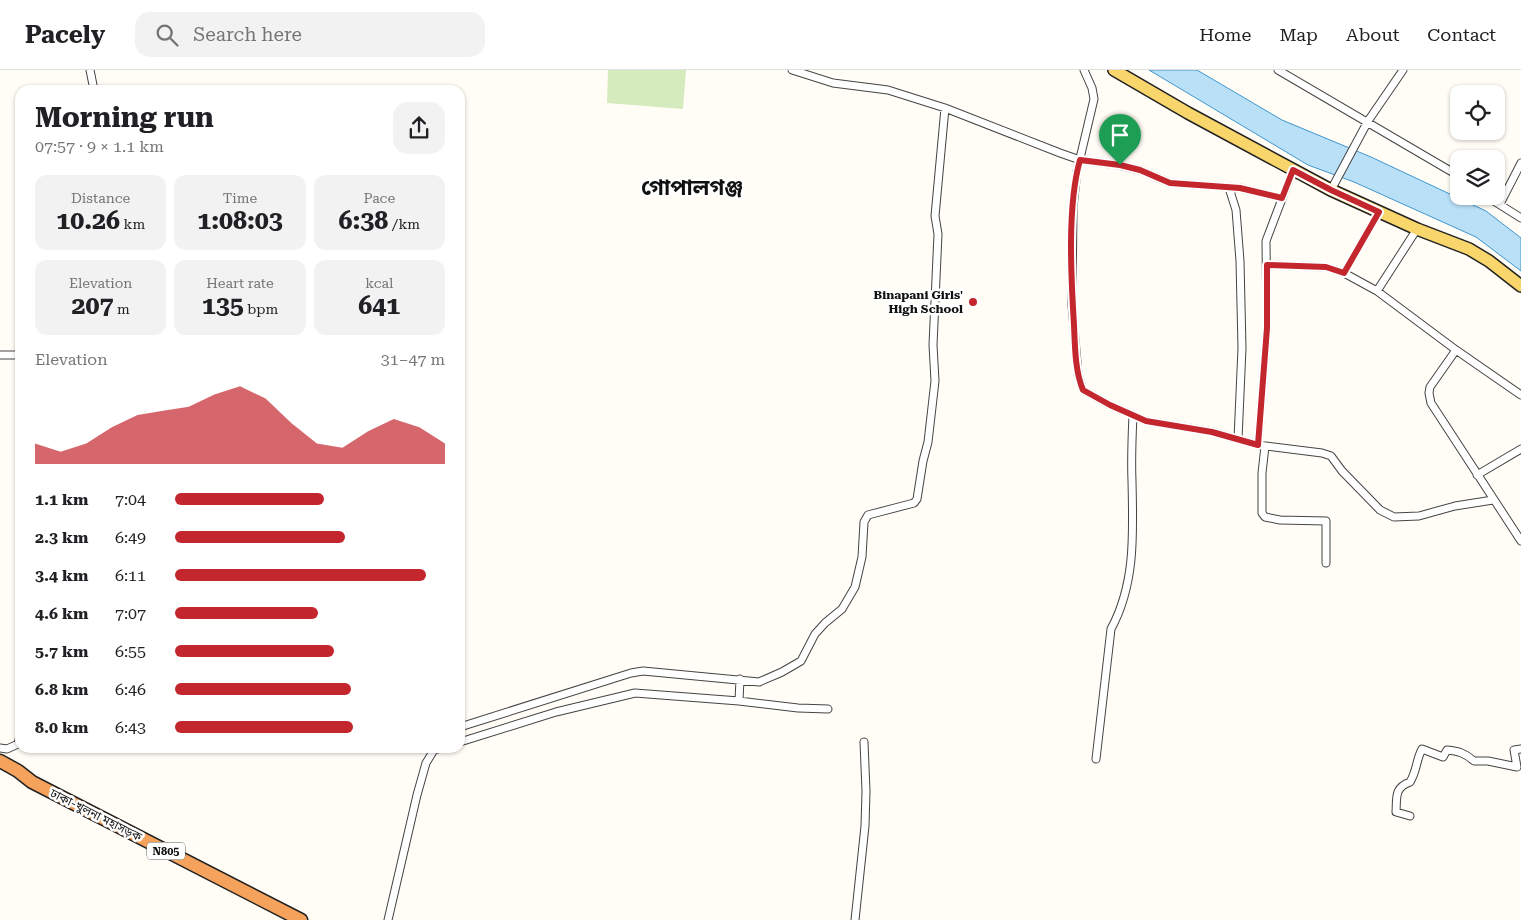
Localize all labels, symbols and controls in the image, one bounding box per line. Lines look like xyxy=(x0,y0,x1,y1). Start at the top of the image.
search box xyxy=(135,12,485,57)
text: Pacely xyxy=(25,21,105,49)
icon: search xyxy=(153,21,181,49)
text: Search here xyxy=(193,23,302,46)
text: Home xyxy=(1199,24,1251,45)
text: Map xyxy=(1279,24,1318,45)
text: About xyxy=(1346,24,1399,45)
text: Contact xyxy=(1427,24,1496,45)
map controls xyxy=(1450,85,1505,205)
button: locate xyxy=(1450,85,1505,140)
text: Morning run xyxy=(35,101,214,134)
button: share xyxy=(393,102,445,154)
pin xyxy=(1099,114,1141,165)
icon: arrive xyxy=(1106,121,1134,149)
text: 07:57 · 9 × 1.1 km xyxy=(35,137,164,156)
button: layers xyxy=(1450,150,1505,205)
district label: গোপালগঞ্জ xyxy=(641,175,743,200)
text: Distance xyxy=(71,190,130,206)
text: Time xyxy=(223,190,257,206)
text: Pace xyxy=(364,190,395,206)
text: 10.26 xyxy=(56,206,120,235)
text: 1:08:03 xyxy=(197,206,283,235)
text: 6:38 xyxy=(339,206,388,235)
text: km xyxy=(120,216,145,232)
text: /km xyxy=(388,216,420,232)
text: Elevation xyxy=(69,275,132,291)
text: Heart rate xyxy=(206,275,274,291)
text: kcal xyxy=(365,275,393,291)
place label: Binapani Girls' High School xyxy=(874,288,963,316)
text: 207 xyxy=(72,291,114,320)
text: 135 xyxy=(202,291,244,320)
text: 641 xyxy=(358,291,400,320)
marker: Binapani Girls' High School xyxy=(967,296,979,308)
text: m xyxy=(114,301,130,317)
text: bpm xyxy=(244,301,278,317)
text: Elevation xyxy=(35,350,108,369)
text: 31–47 m xyxy=(381,350,445,369)
text: 1.1 km xyxy=(35,490,88,509)
text: 7:04 xyxy=(115,490,146,509)
text: 2.3 km xyxy=(35,528,88,547)
text: 6:49 xyxy=(115,528,146,547)
text: 3.4 km xyxy=(35,566,88,585)
text: 6:11 xyxy=(115,566,146,585)
text: 4.6 km xyxy=(35,604,88,623)
text: 7:07 xyxy=(115,604,146,623)
text: 5.7 km xyxy=(35,642,88,661)
text: 6:55 xyxy=(115,642,146,661)
text: 6.8 km xyxy=(35,680,88,699)
text: 6:46 xyxy=(115,680,146,699)
text: 8.0 km xyxy=(35,718,88,737)
text: 6:43 xyxy=(115,718,146,737)
street label: ঢাকা-খুলনা মহাসড়ক xyxy=(47,785,144,845)
road number: N805 xyxy=(147,842,185,859)

